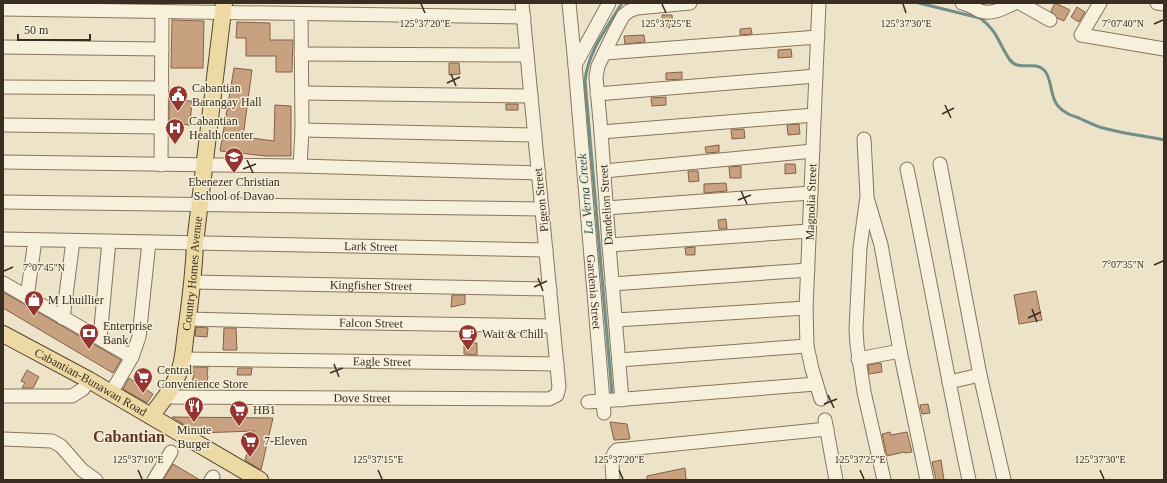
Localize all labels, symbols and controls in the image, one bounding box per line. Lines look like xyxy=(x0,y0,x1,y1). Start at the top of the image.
scale bar xyxy=(18,16,90,42)
text: 125°37'20"E xyxy=(400,18,451,29)
text: 125°37'25"E xyxy=(641,18,692,29)
text: 125°37'30"E xyxy=(881,18,932,29)
text: 7°07'40"N xyxy=(1102,18,1144,29)
text: 50 m xyxy=(24,23,49,37)
place label: Cabantian Barangay Hall xyxy=(192,81,262,109)
public building icon: Cabantian Barangay Hall xyxy=(167,84,189,112)
place label: Cabantian Health center xyxy=(189,114,253,142)
hospital icon: Cabantian Health center xyxy=(164,117,186,145)
school or university icon: Ebenezer Christian School of Davao xyxy=(223,146,245,174)
water label: La Verna Creek xyxy=(574,153,596,236)
street label: Dandelion Street xyxy=(596,163,616,246)
street label: Magnolia Street xyxy=(803,163,819,241)
street label: Pigeon Street xyxy=(531,167,551,233)
place label: Ebenezer Christian School of Davao xyxy=(188,175,280,203)
street label: Country Homes Avenue xyxy=(179,215,205,332)
street label: Lark Street xyxy=(344,239,399,254)
street label: Gardenia Street xyxy=(584,254,604,331)
text: 7°07'35"N xyxy=(1102,259,1144,270)
text: 7°07'45"N xyxy=(23,262,65,273)
street label: Kingfisher Street xyxy=(330,278,413,293)
shop icon: M Lhuillier xyxy=(23,289,45,317)
place label: M Lhuillier xyxy=(48,293,104,307)
street label: Falcon Street xyxy=(339,316,404,331)
place label: Enterprise Bank xyxy=(103,319,152,347)
bank icon: Enterprise Bank xyxy=(78,322,100,350)
cafe icon: Wait & Chill xyxy=(457,323,479,351)
place label: Wait & Chill xyxy=(482,327,544,341)
street label: Cabantian-Bunawan Road xyxy=(32,345,149,419)
street label: Eagle Street xyxy=(353,354,412,369)
place label: Central Convenience Store xyxy=(157,363,248,391)
supermarket icon: Central Convenience Store xyxy=(132,366,154,394)
street label: Dove Street xyxy=(333,391,391,405)
restaurant icon: Minute Burger xyxy=(183,395,205,423)
supermarket icon: HB1 xyxy=(228,399,250,427)
place label: HB1 xyxy=(253,403,276,417)
place label: Minute Burger xyxy=(177,423,211,451)
district label: Cabantian xyxy=(93,428,165,445)
supermarket icon: 7-Eleven xyxy=(239,430,261,458)
place label: 7-Eleven xyxy=(264,434,307,448)
text: 125°37'10"E xyxy=(113,454,164,465)
text: 125°37'15"E xyxy=(353,454,404,465)
text: 125°37'20"E xyxy=(594,454,645,465)
text: 125°37'25"E xyxy=(835,454,886,465)
text: 125°37'30"E xyxy=(1075,454,1126,465)

